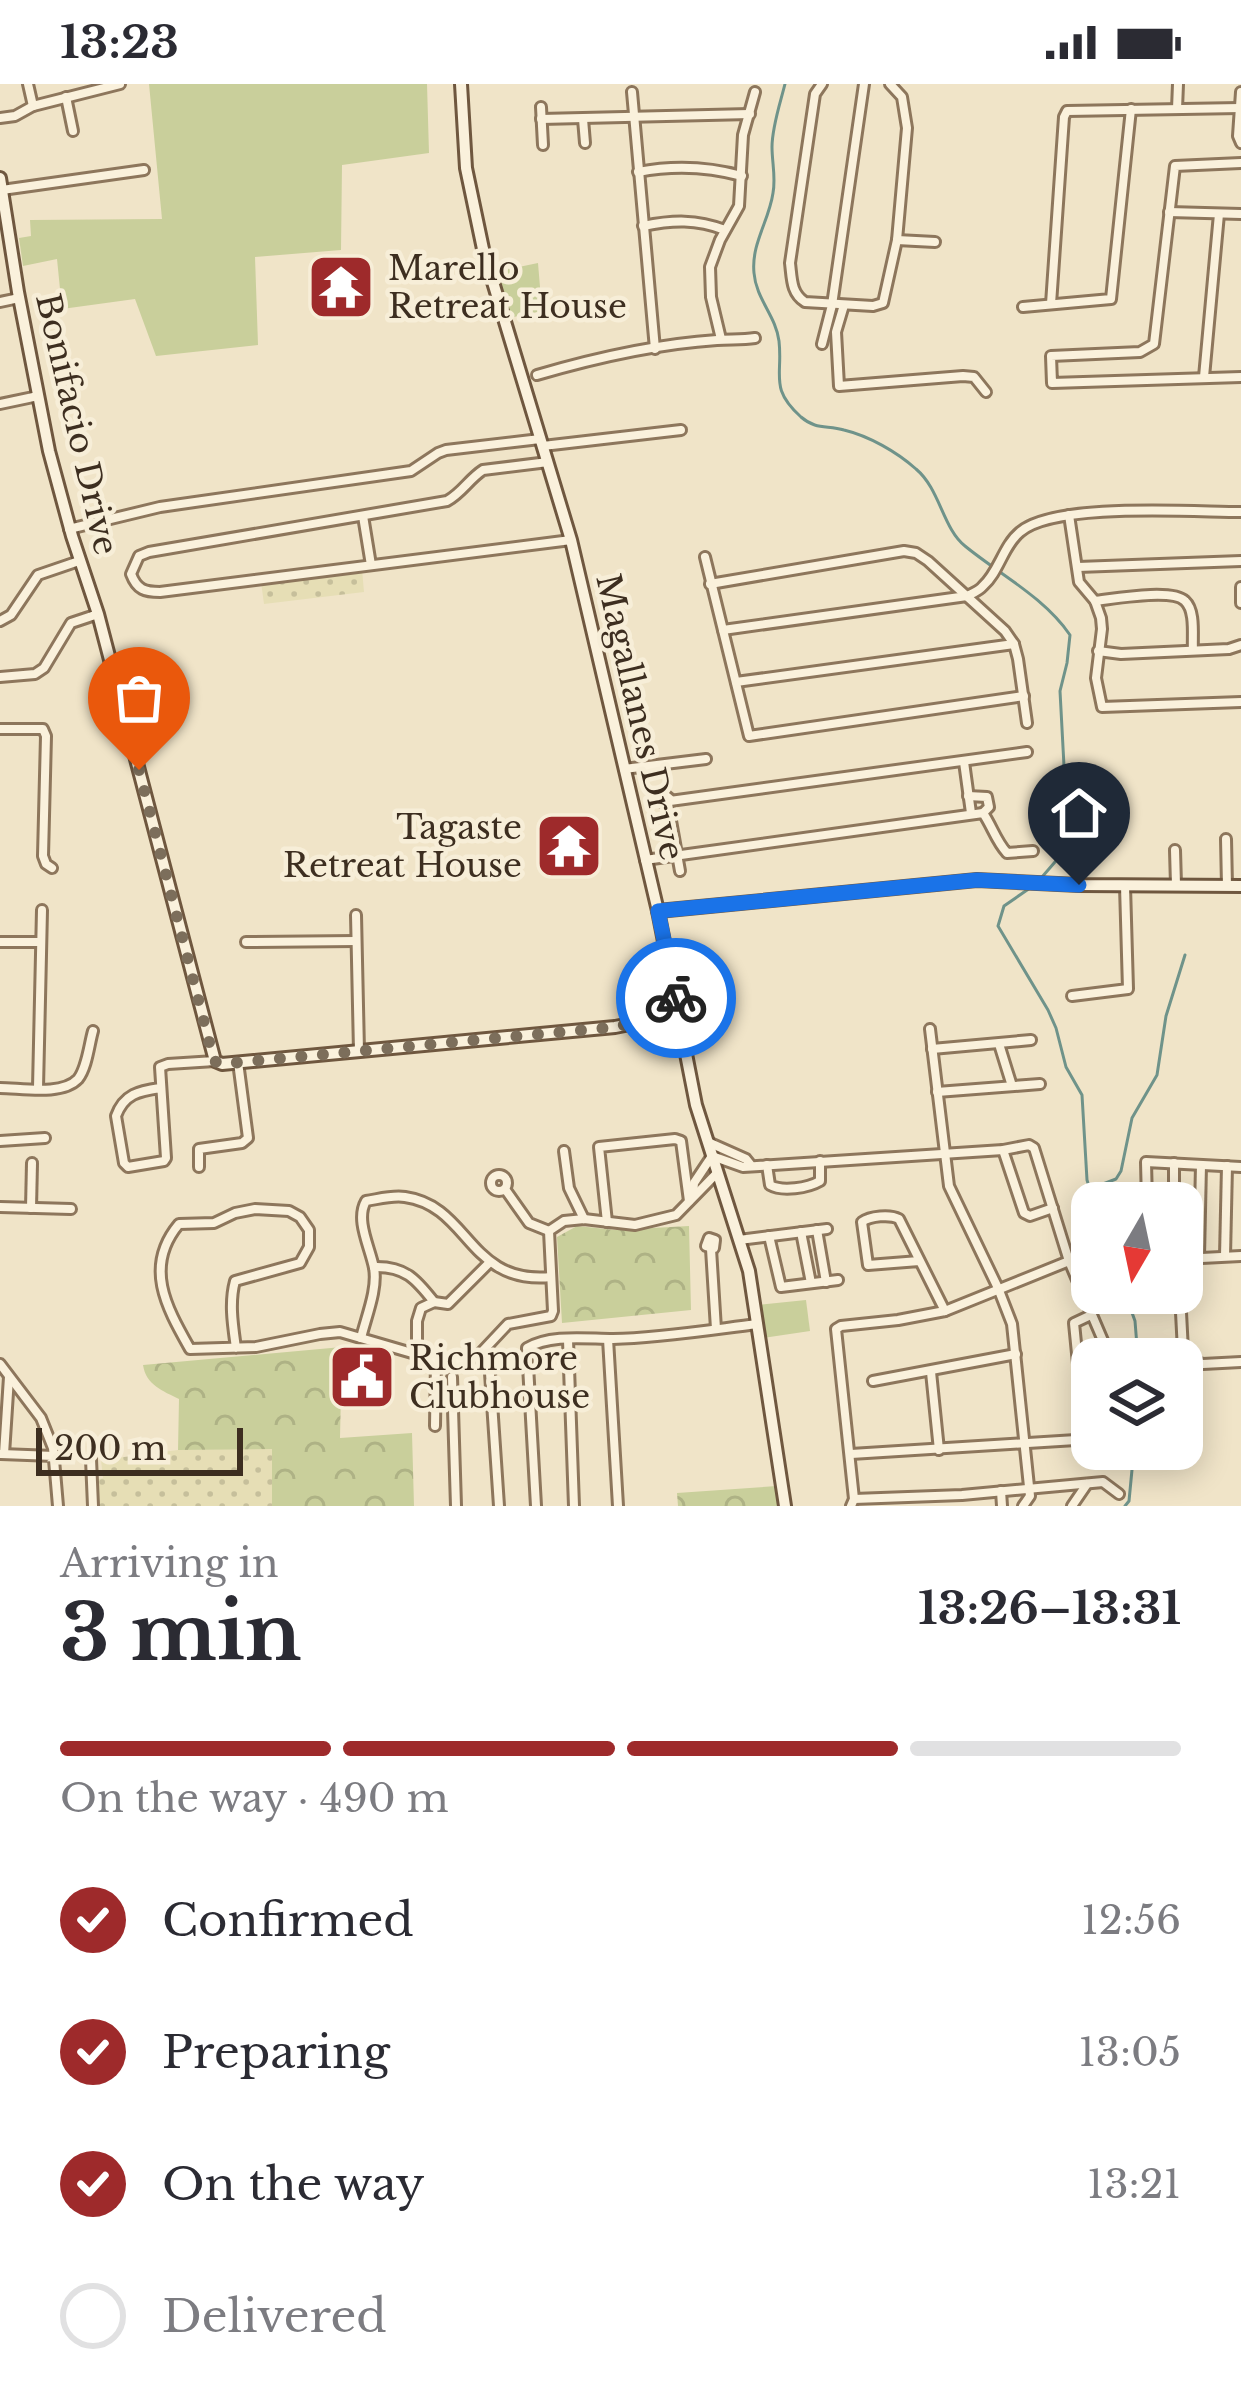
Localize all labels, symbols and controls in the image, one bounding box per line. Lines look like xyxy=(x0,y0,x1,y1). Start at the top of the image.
text: 13:23 xyxy=(60,14,179,70)
place label: Marello Retreat House xyxy=(388,248,627,327)
temple icon: Marello Retreat House xyxy=(306,252,376,322)
street label: Bonifacio Drive xyxy=(27,289,127,559)
street label: Magallanes Drive xyxy=(587,570,693,864)
pin xyxy=(88,647,190,770)
icon: bag xyxy=(106,665,172,731)
pin xyxy=(1028,762,1130,885)
icon: home xyxy=(1046,780,1112,846)
place label: Tagaste Retreat House xyxy=(283,807,522,886)
temple icon: Tagaste Retreat House xyxy=(534,811,604,881)
courier xyxy=(616,938,736,1058)
icon: bike xyxy=(643,965,709,1031)
north arrow xyxy=(1071,1182,1203,1314)
map controls xyxy=(1071,1182,1203,1470)
place label: Richmore Clubhouse xyxy=(409,1338,590,1417)
button: layers xyxy=(1071,1338,1203,1470)
public building icon: Richmore Clubhouse xyxy=(327,1342,397,1412)
scale bar xyxy=(36,1422,243,1475)
text: 200 m xyxy=(54,1428,166,1469)
text: Arriving in xyxy=(60,1539,279,1588)
text: 13:26–13:31 xyxy=(918,1580,1181,1636)
text: 3 min xyxy=(60,1584,302,1681)
text: On the way · 490 m xyxy=(60,1774,449,1823)
icon: check xyxy=(60,1887,126,1953)
text: Confirmed xyxy=(162,1892,414,1948)
text: 12:56 xyxy=(1081,1896,1181,1945)
icon: check xyxy=(60,2019,126,2085)
text: Preparing xyxy=(162,2024,390,2080)
text: 13:05 xyxy=(1078,2028,1181,2077)
icon: check xyxy=(60,2151,126,2217)
text: On the way xyxy=(162,2156,425,2212)
text: 13:21 xyxy=(1087,2160,1181,2209)
text: Delivered xyxy=(162,2288,387,2344)

